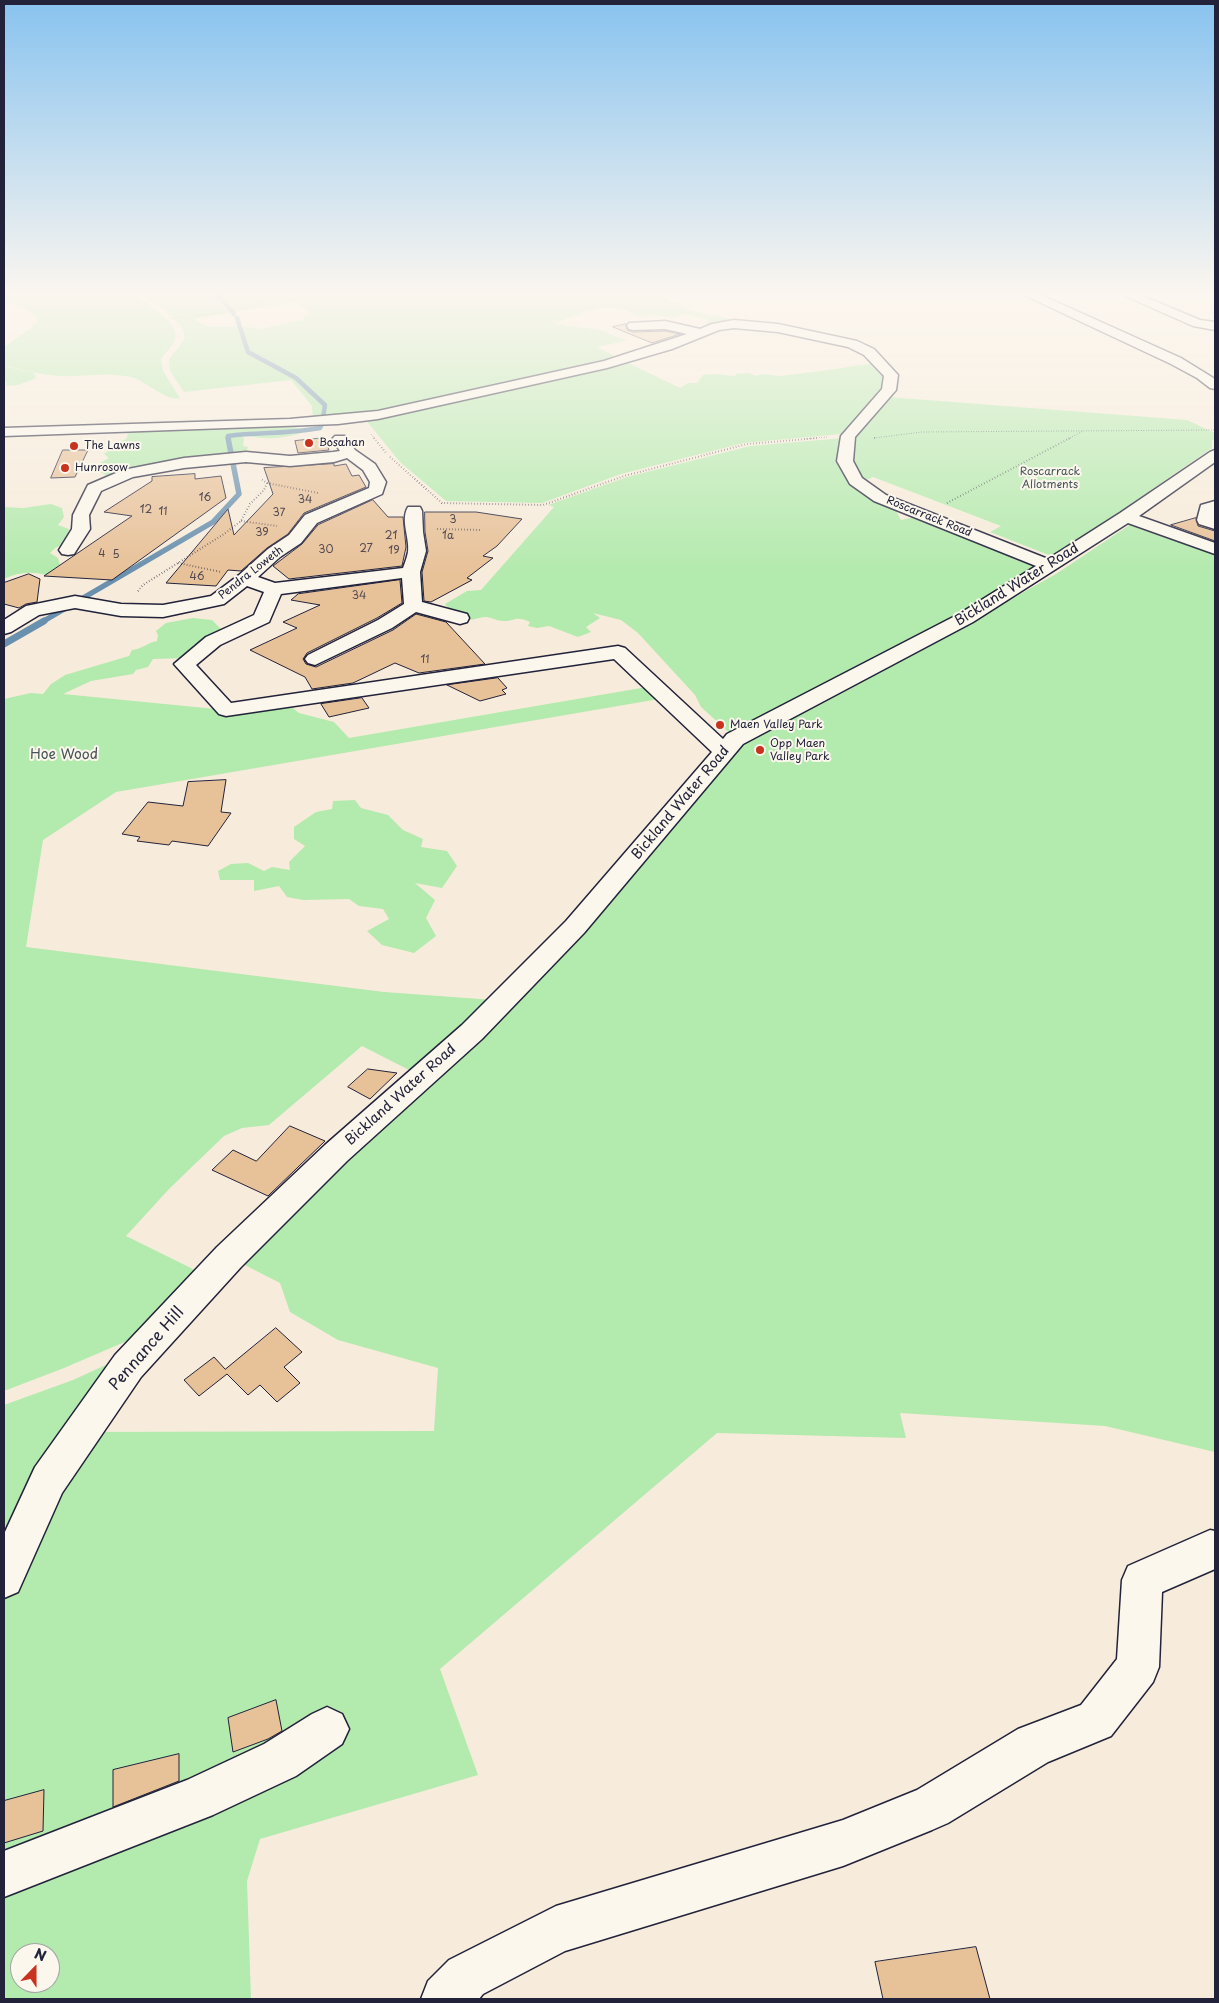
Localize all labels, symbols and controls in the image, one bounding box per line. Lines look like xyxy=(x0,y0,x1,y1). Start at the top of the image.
place label: Bosahan xyxy=(319,436,365,450)
marker: Bosahan xyxy=(303,437,315,449)
place label: The Lawns xyxy=(84,439,140,453)
marker: The Lawns xyxy=(68,440,80,452)
place label: Hunrosow xyxy=(75,461,128,475)
marker: Hunrosow xyxy=(59,462,71,474)
park label: Roscarrack Allotments xyxy=(1020,465,1080,491)
house number: 16 xyxy=(199,491,211,505)
house number: 34 xyxy=(298,493,312,507)
street label: Roscarrack Road xyxy=(885,494,973,540)
house number: 12 xyxy=(140,503,152,517)
house number: 11 xyxy=(158,505,168,519)
house number: 37 xyxy=(273,506,285,520)
house number: 3 xyxy=(449,513,457,527)
house number: 39 xyxy=(255,526,269,540)
house number: 21 xyxy=(385,529,397,543)
house number: 1a xyxy=(442,529,454,543)
street label: Bickland Water Road xyxy=(952,540,1082,630)
house number: 27 xyxy=(359,542,373,556)
house number: 30 xyxy=(318,543,334,557)
street label: Pendra Loweth xyxy=(216,544,286,602)
house number: 19 xyxy=(388,544,400,558)
house number: 4 xyxy=(98,547,106,561)
house number: 5 xyxy=(112,548,120,562)
house number: 46 xyxy=(190,570,204,584)
house number: 34 xyxy=(352,589,366,603)
house number: 11 xyxy=(420,653,430,667)
place label: Maen Valley Park xyxy=(730,718,823,732)
marker: Maen Valley Park xyxy=(714,719,726,731)
place label: Opp Maen Valley Park xyxy=(770,737,830,763)
street label: Bickland Water Road xyxy=(629,743,733,863)
marker: Opp Maen Valley Park xyxy=(754,744,766,756)
park label: Hoe Wood xyxy=(30,747,98,763)
street label: Bickland Water Road xyxy=(342,1041,460,1149)
street label: Pennance Hill xyxy=(106,1303,188,1395)
north arrow xyxy=(10,1943,60,1993)
text: N xyxy=(31,1943,50,1966)

